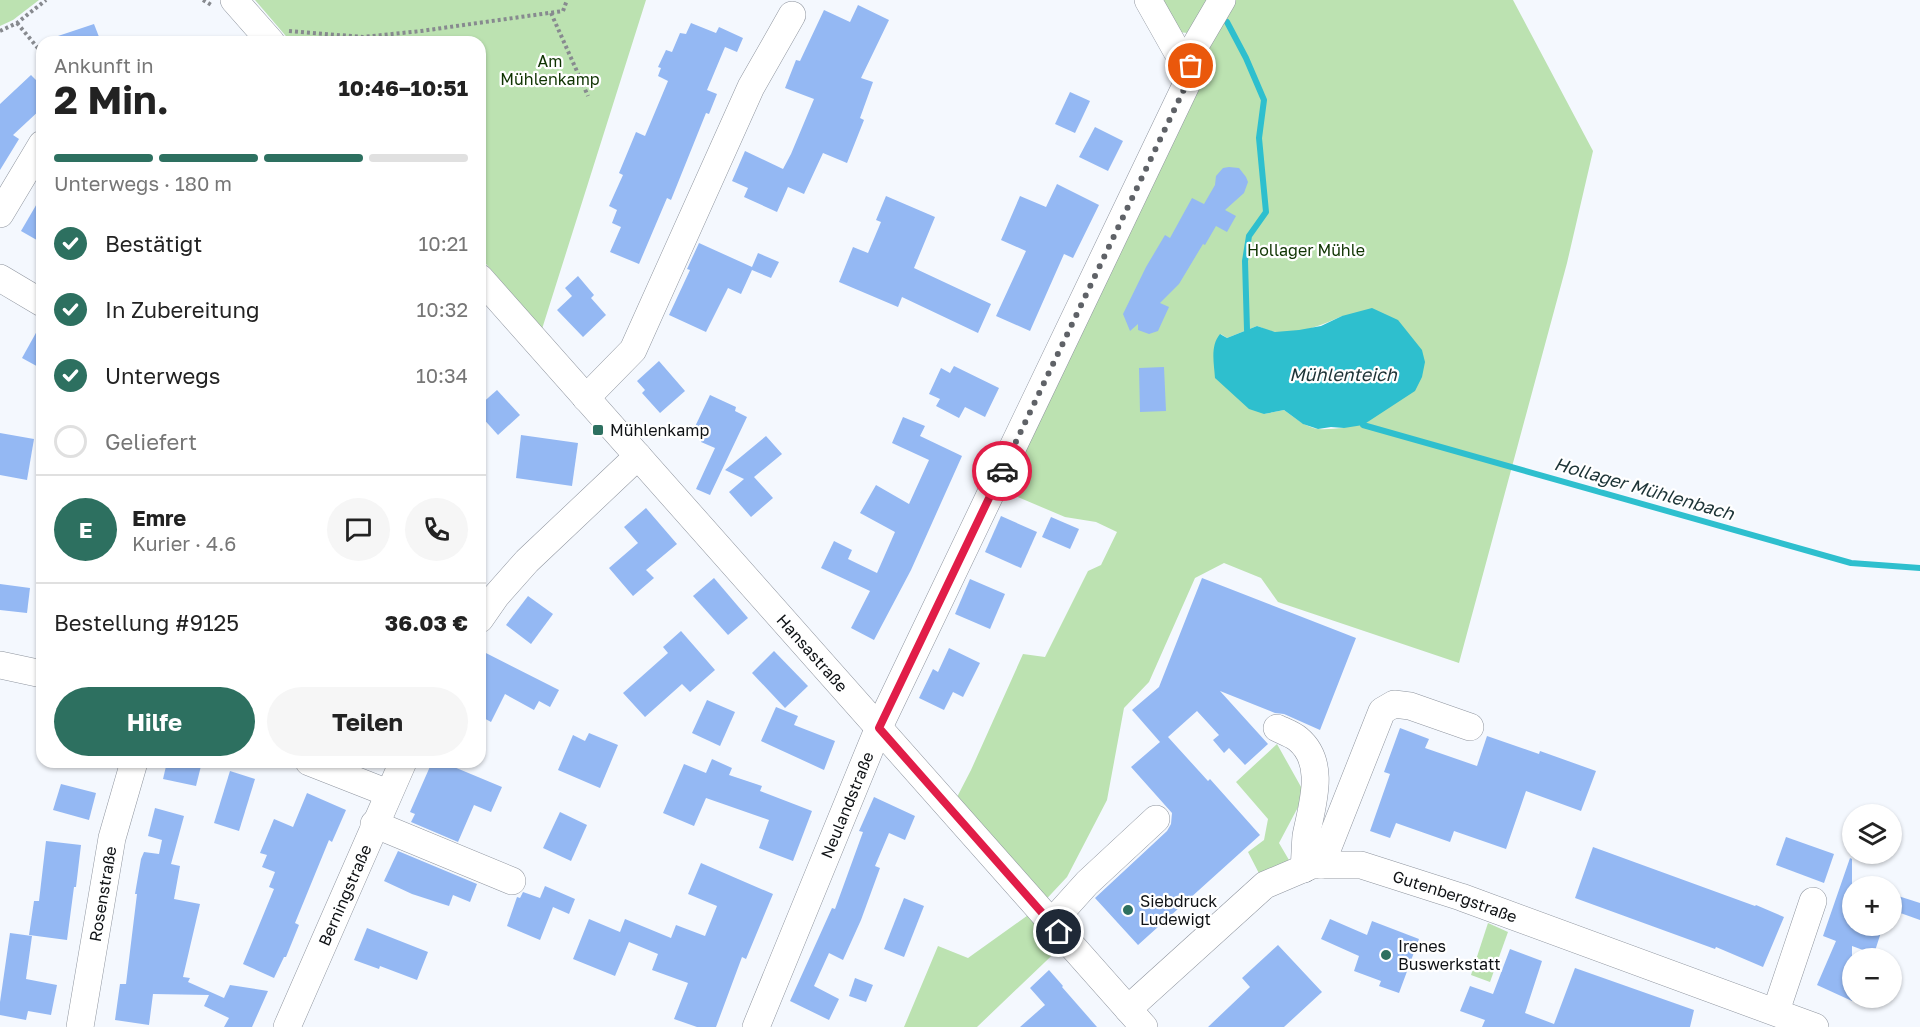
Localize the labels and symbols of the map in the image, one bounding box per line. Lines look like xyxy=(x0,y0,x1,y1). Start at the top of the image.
pin xyxy=(1165,40,1216,91)
park label: Am Mühlenkamp xyxy=(500,51,600,89)
park label: Hollager Mühle xyxy=(1247,240,1365,260)
water label: Mühlenteich xyxy=(1289,363,1398,385)
place label: Mühlenkamp xyxy=(610,420,709,440)
marker: Mühlenkamp xyxy=(591,423,605,437)
courier xyxy=(972,441,1032,501)
water label: Hollager Mühlenbach xyxy=(1552,452,1738,524)
street label: Hansastraße xyxy=(773,610,852,696)
street label: Neulandstraße xyxy=(816,749,878,861)
street label: Berningstraße xyxy=(314,841,376,949)
street label: Rosenstraße xyxy=(85,845,120,943)
street label: Gutenbergstraße xyxy=(1390,866,1520,927)
place label: Siebdruck Ludewigt xyxy=(1140,891,1217,929)
marker: Siebdruck Ludewigt xyxy=(1121,903,1135,917)
pin xyxy=(1033,906,1084,957)
place label: Irenes Buswerkstatt xyxy=(1398,936,1501,974)
marker: Irenes Buswerkstatt xyxy=(1379,948,1393,962)

